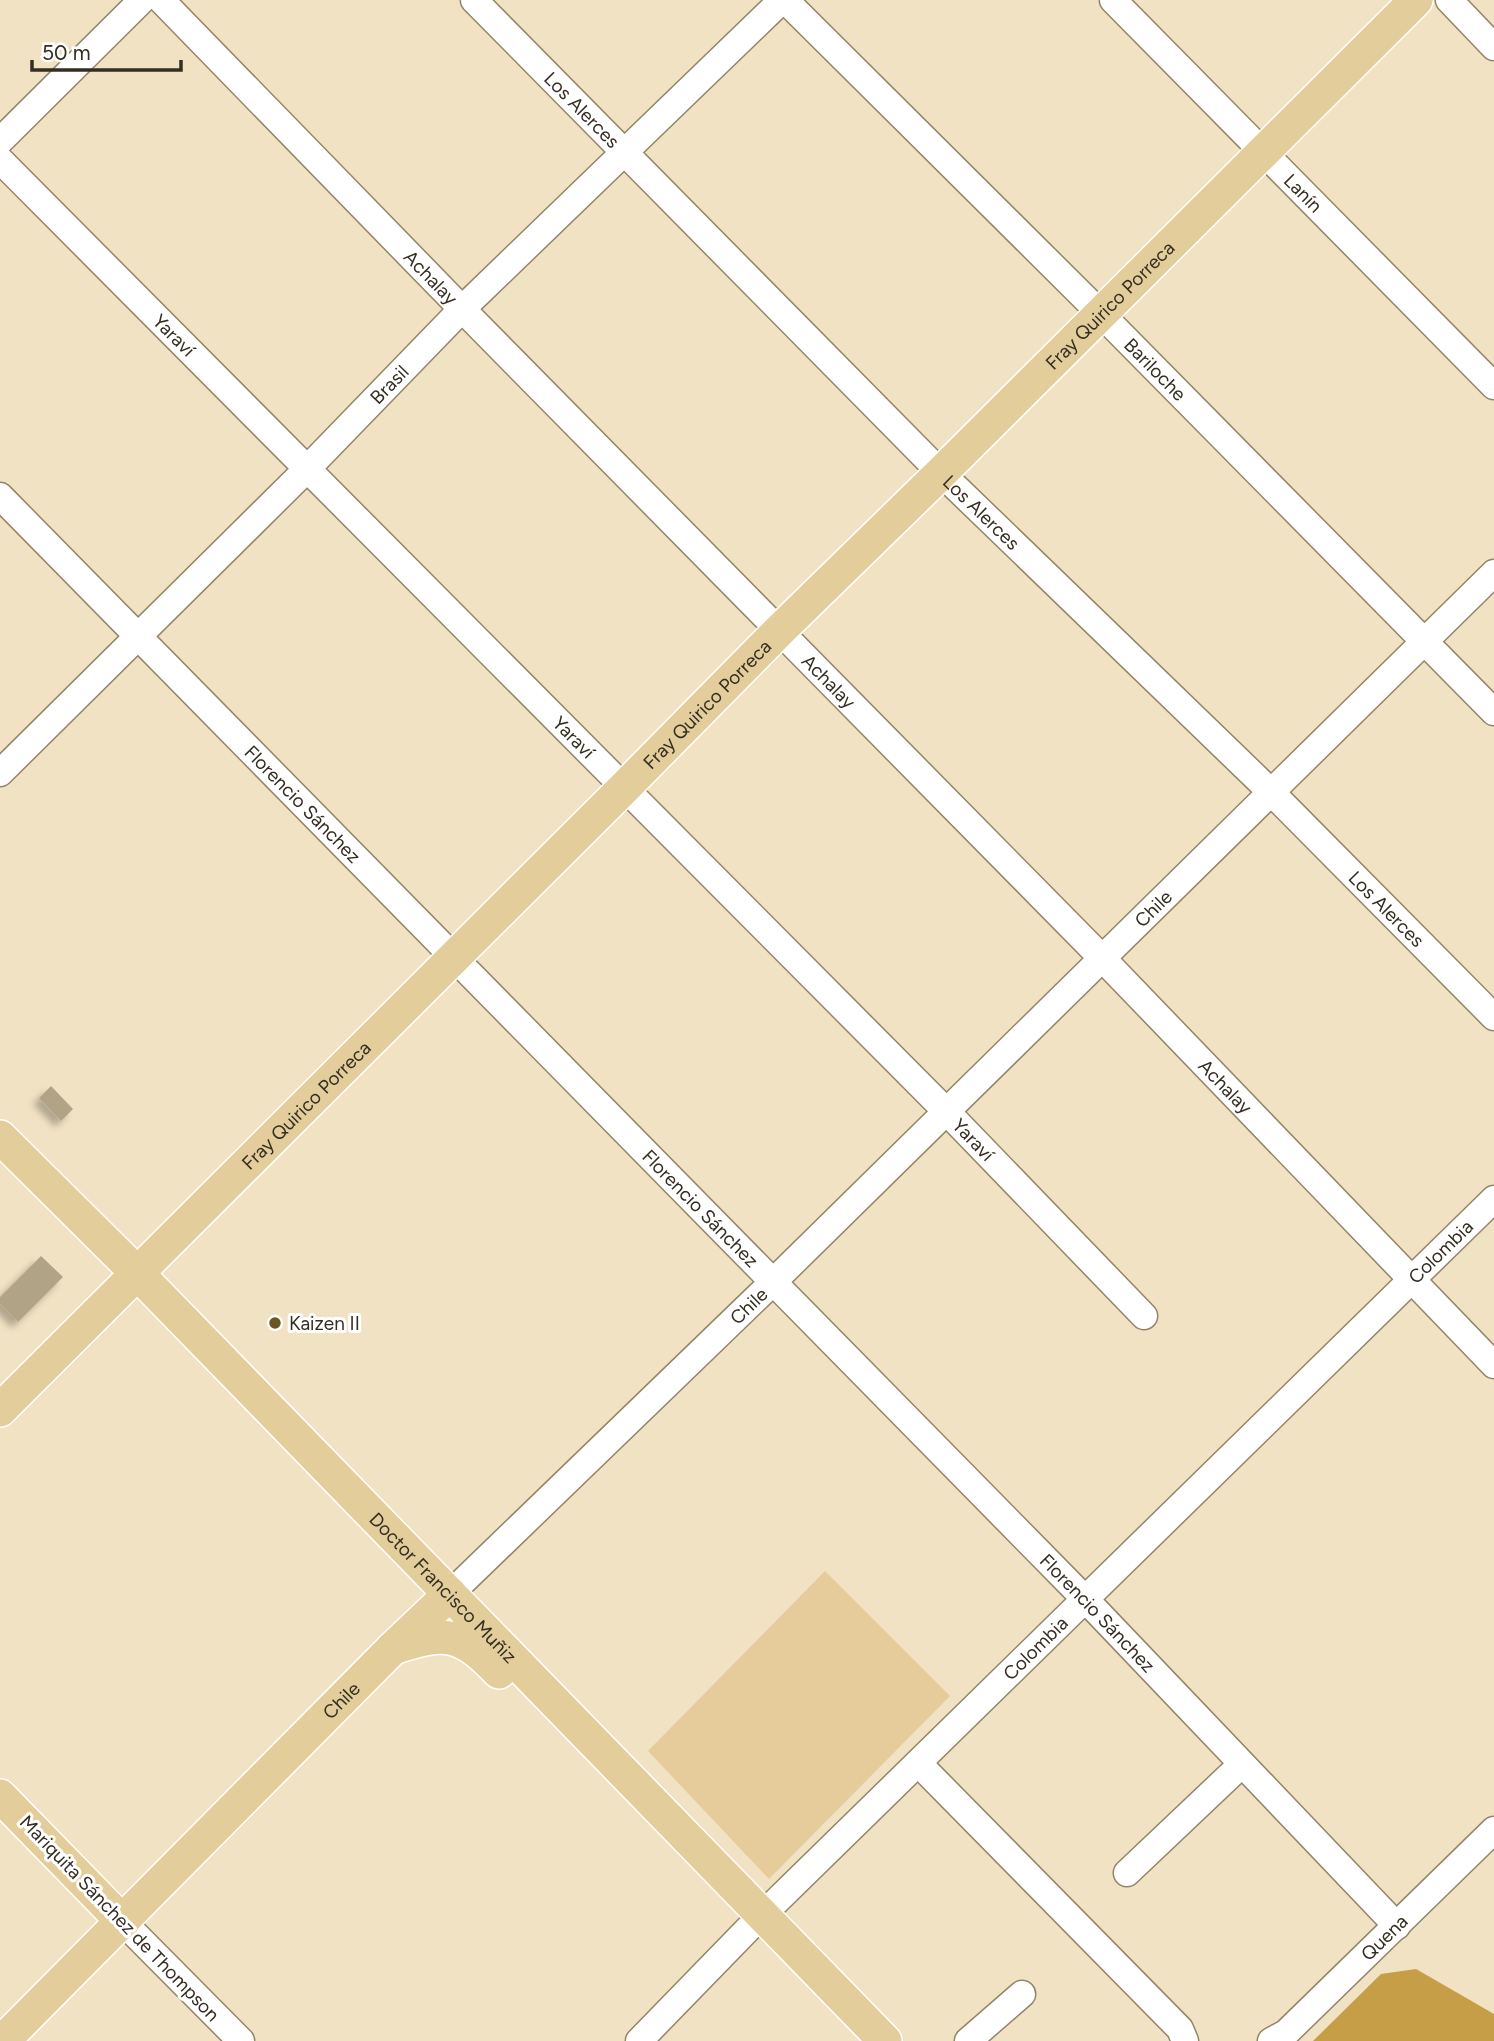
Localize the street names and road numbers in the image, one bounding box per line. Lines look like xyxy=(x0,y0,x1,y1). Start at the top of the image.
street label: Los Alerces xyxy=(539,67,625,153)
street label: Lanín xyxy=(1279,169,1327,217)
street label: Fray Quirico Porreca xyxy=(1041,236,1179,374)
street label: Achalay xyxy=(399,246,462,310)
street label: Yaraví xyxy=(148,310,201,363)
street label: Bariloche xyxy=(1119,333,1191,406)
street label: Brasil xyxy=(365,360,413,409)
street label: Los Alerces xyxy=(938,470,1024,555)
street label: Fray Quirico Porreca xyxy=(638,635,776,774)
street label: Achalay xyxy=(797,650,860,713)
street label: Yaraví xyxy=(548,711,601,765)
street label: Florencio Sánchez xyxy=(240,741,365,868)
street label: Los Alerces xyxy=(1344,866,1429,952)
street label: Chile xyxy=(1130,885,1177,932)
street label: Fray Quirico Porreca xyxy=(237,1036,376,1174)
street label: Achalay xyxy=(1194,1055,1257,1119)
street label: Yaraví xyxy=(947,1114,1000,1167)
street label: Florencio Sánchez xyxy=(637,1145,763,1272)
street label: Colombia xyxy=(1404,1215,1478,1289)
street label: Chile xyxy=(725,1283,772,1329)
street label: Doctor Francisco Muñiz xyxy=(364,1508,521,1668)
street label: Florencio Sánchez xyxy=(1035,1549,1160,1677)
street label: Colombia xyxy=(998,1612,1073,1685)
street label: Chile xyxy=(318,1677,365,1724)
street label: Mariquita Sánchez de Thompson xyxy=(15,1811,224,2026)
street label: Quena xyxy=(1356,1910,1413,1966)

